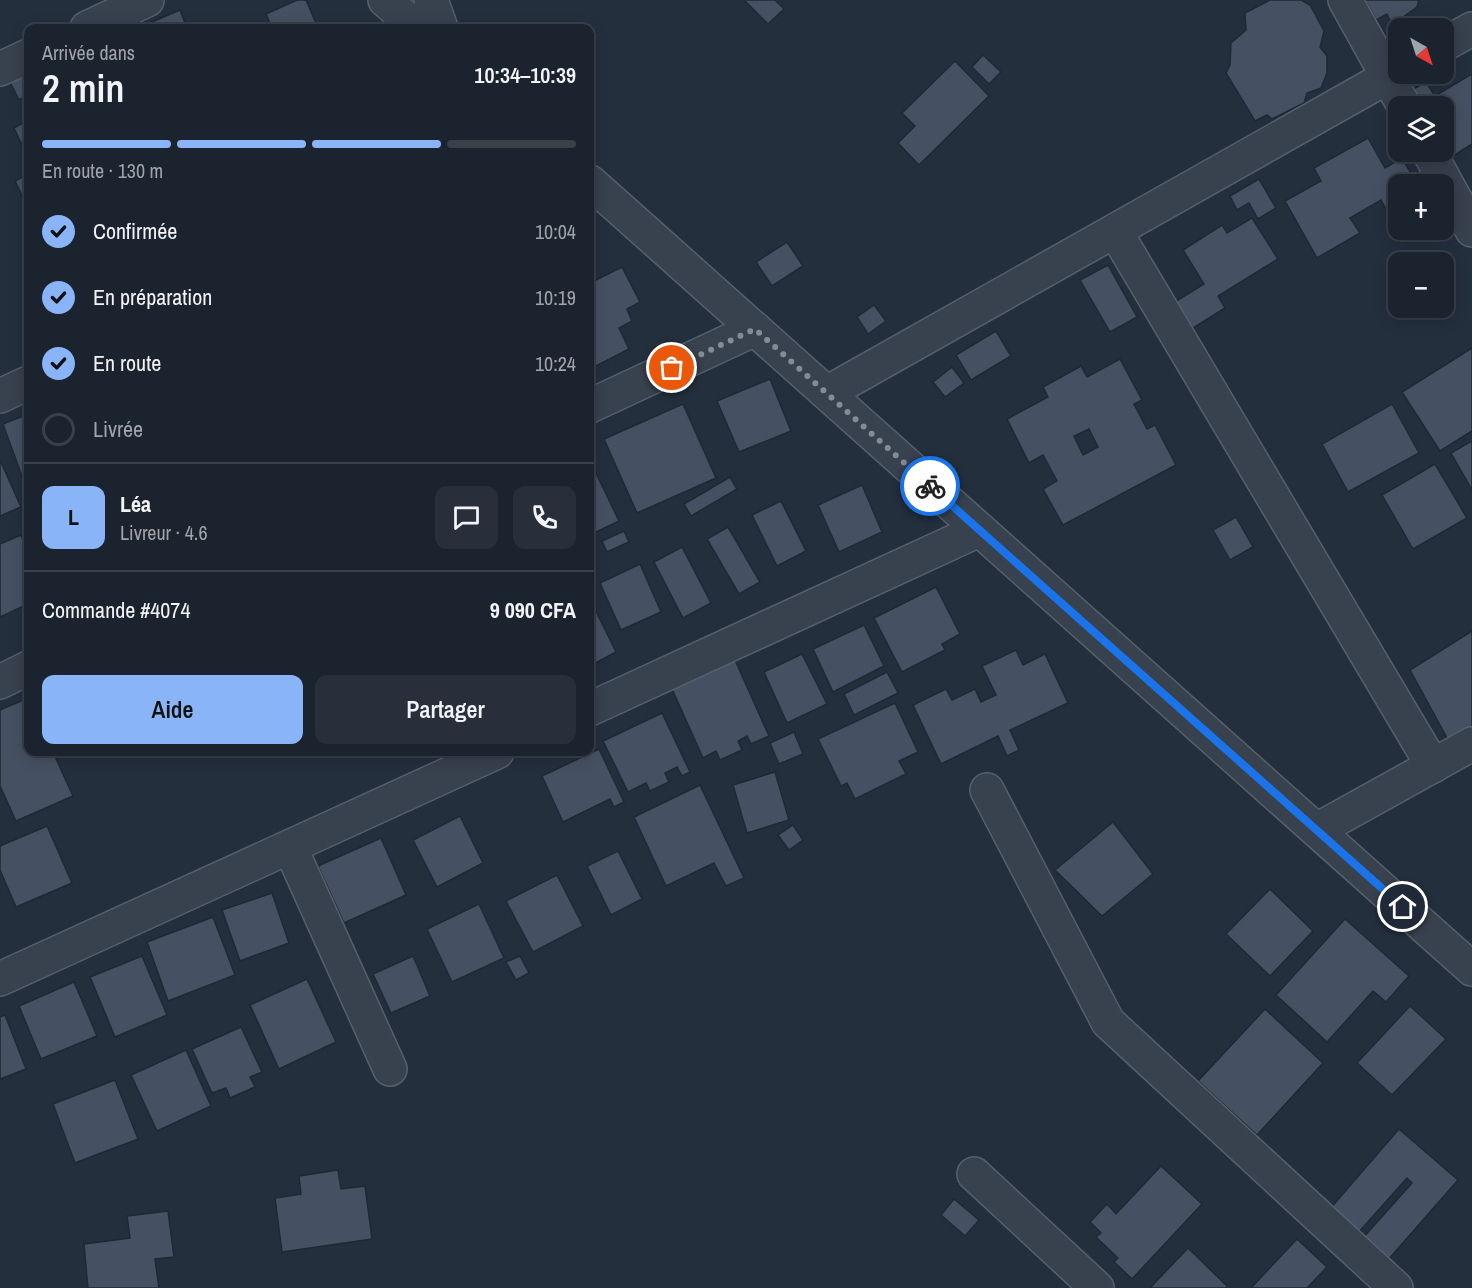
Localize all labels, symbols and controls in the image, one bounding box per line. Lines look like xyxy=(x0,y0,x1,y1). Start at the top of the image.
north arrow xyxy=(1388,18,1454,84)
map controls xyxy=(1388,18,1454,318)
text: Arrivée dans xyxy=(42,39,135,66)
text: 10:34–10:39 xyxy=(474,60,576,90)
text: 2 min xyxy=(42,62,124,114)
button: layers xyxy=(1388,96,1454,162)
text: En route · 130 m xyxy=(42,157,163,184)
button: + xyxy=(1388,174,1454,240)
icon: check xyxy=(42,215,75,248)
text: Confirmée xyxy=(93,216,177,246)
text: 10:04 xyxy=(535,218,576,245)
button: − xyxy=(1388,252,1454,318)
icon: check xyxy=(42,281,75,314)
text: En préparation xyxy=(93,282,212,312)
text: 10:19 xyxy=(535,284,576,311)
pin xyxy=(646,342,697,393)
icon: check xyxy=(42,347,75,380)
text: En route xyxy=(93,348,161,378)
text: 10:24 xyxy=(535,350,576,377)
icon: bag xyxy=(655,351,688,384)
text: Livrée xyxy=(93,414,143,444)
courier xyxy=(900,456,960,516)
icon: bike xyxy=(914,470,947,503)
button: chat xyxy=(435,486,498,549)
button: phone xyxy=(513,486,576,549)
text: Léa xyxy=(120,489,151,519)
text: L xyxy=(68,502,79,532)
text: Livreur · 4.6 xyxy=(120,519,208,546)
text: Commande #4074 xyxy=(42,595,190,625)
text: 9 090 CFA xyxy=(490,595,576,625)
button: Aide xyxy=(42,675,303,744)
button: Partager xyxy=(315,675,576,744)
pin xyxy=(1377,881,1428,932)
icon: home xyxy=(1386,890,1419,923)

